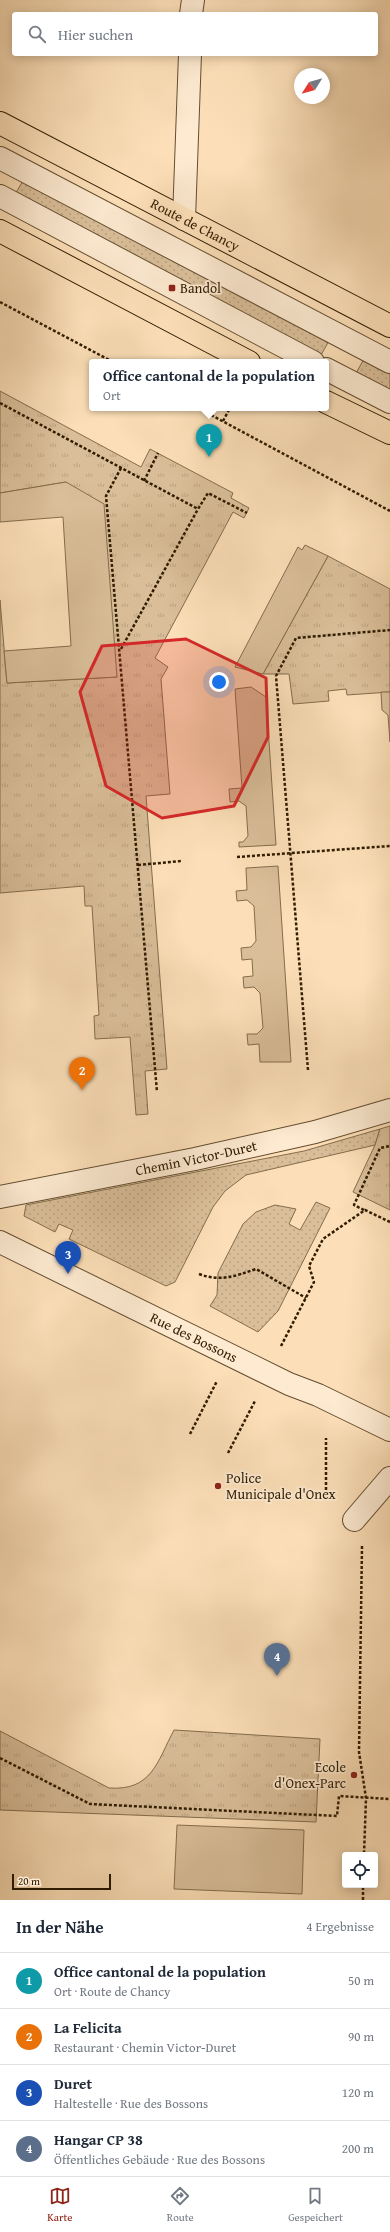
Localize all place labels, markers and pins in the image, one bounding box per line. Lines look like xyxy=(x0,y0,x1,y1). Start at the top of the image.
place label: Bandol xyxy=(180,278,221,298)
marker: Bandol xyxy=(167,283,177,293)
pin: 1 xyxy=(196,424,222,457)
pin: 2 xyxy=(69,1057,95,1090)
pin: 3 xyxy=(55,1241,81,1274)
place label: Police Municipale d'Onex xyxy=(226,1468,337,1504)
marker: Police Municipale d'Onex xyxy=(213,1481,223,1491)
pin: 4 xyxy=(264,1643,290,1676)
place label: Ecole d'Onex-Parc xyxy=(274,1757,346,1793)
marker: Ecole d'Onex-Parc xyxy=(349,1770,359,1780)

